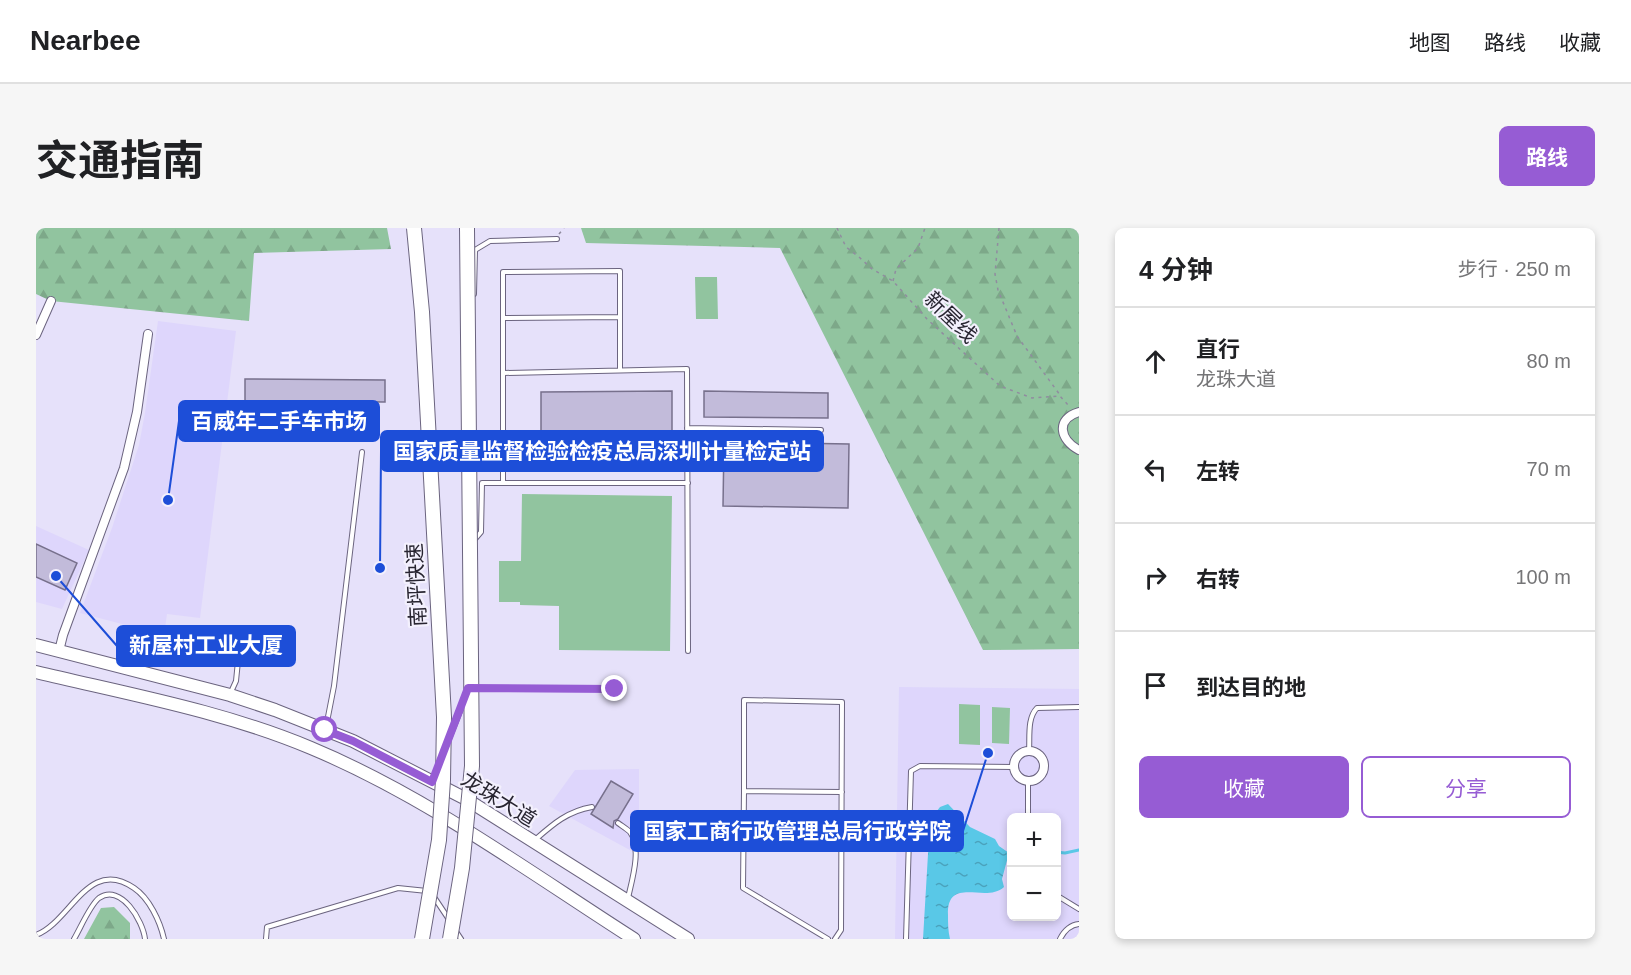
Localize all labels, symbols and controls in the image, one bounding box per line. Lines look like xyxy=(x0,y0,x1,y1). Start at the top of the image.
text: Nearbee xyxy=(30,25,141,56)
text: 地图 xyxy=(1409,31,1451,54)
text: 路线 xyxy=(1484,31,1526,54)
text: 收藏 xyxy=(1559,31,1601,54)
button: 路线 xyxy=(1499,126,1595,186)
text: 交通指南 xyxy=(36,137,204,184)
text: 4 分钟 xyxy=(1139,255,1213,285)
text: 步行 · 250 m xyxy=(1458,258,1571,280)
street label: 新屋线 xyxy=(920,287,982,347)
text: 直行 xyxy=(1196,337,1240,362)
icon: ahead xyxy=(1139,345,1172,378)
text: 80 m xyxy=(1527,350,1571,372)
text: 龙珠大道 xyxy=(1196,368,1276,390)
callout: 百威年二手车市场 xyxy=(179,401,379,441)
text: 百威年二手车市场 xyxy=(191,409,367,434)
callout: 国家质量监督检验检疫总局深圳计量检定站 xyxy=(381,431,823,471)
text: 国家质量监督检验检疫总局深圳计量检定站 xyxy=(393,439,811,464)
icon: left xyxy=(1139,453,1172,486)
text: 70 m xyxy=(1527,458,1571,480)
text: 左转 xyxy=(1196,459,1240,484)
street label: 南坪快速 xyxy=(402,542,430,628)
icon: right xyxy=(1139,561,1172,594)
text: 100 m xyxy=(1515,566,1571,588)
text: 右转 xyxy=(1196,567,1240,592)
callout: 新屋村工业大厦 xyxy=(117,626,295,666)
text: 新屋村工业大厦 xyxy=(129,633,283,658)
icon: arrive xyxy=(1139,669,1172,702)
route end xyxy=(601,675,627,701)
text: 到达目的地 xyxy=(1196,675,1306,700)
route start xyxy=(311,716,337,742)
button: 收藏 xyxy=(1139,756,1349,818)
button: 分享 xyxy=(1361,756,1571,818)
street label: 龙珠大道 xyxy=(457,767,541,831)
callout: 国家工商行政管理总局行政学院 xyxy=(631,811,963,851)
map controls xyxy=(1007,813,1061,921)
button: + xyxy=(1007,813,1061,867)
text: 国家工商行政管理总局行政学院 xyxy=(643,819,951,844)
button: − xyxy=(1007,867,1061,921)

